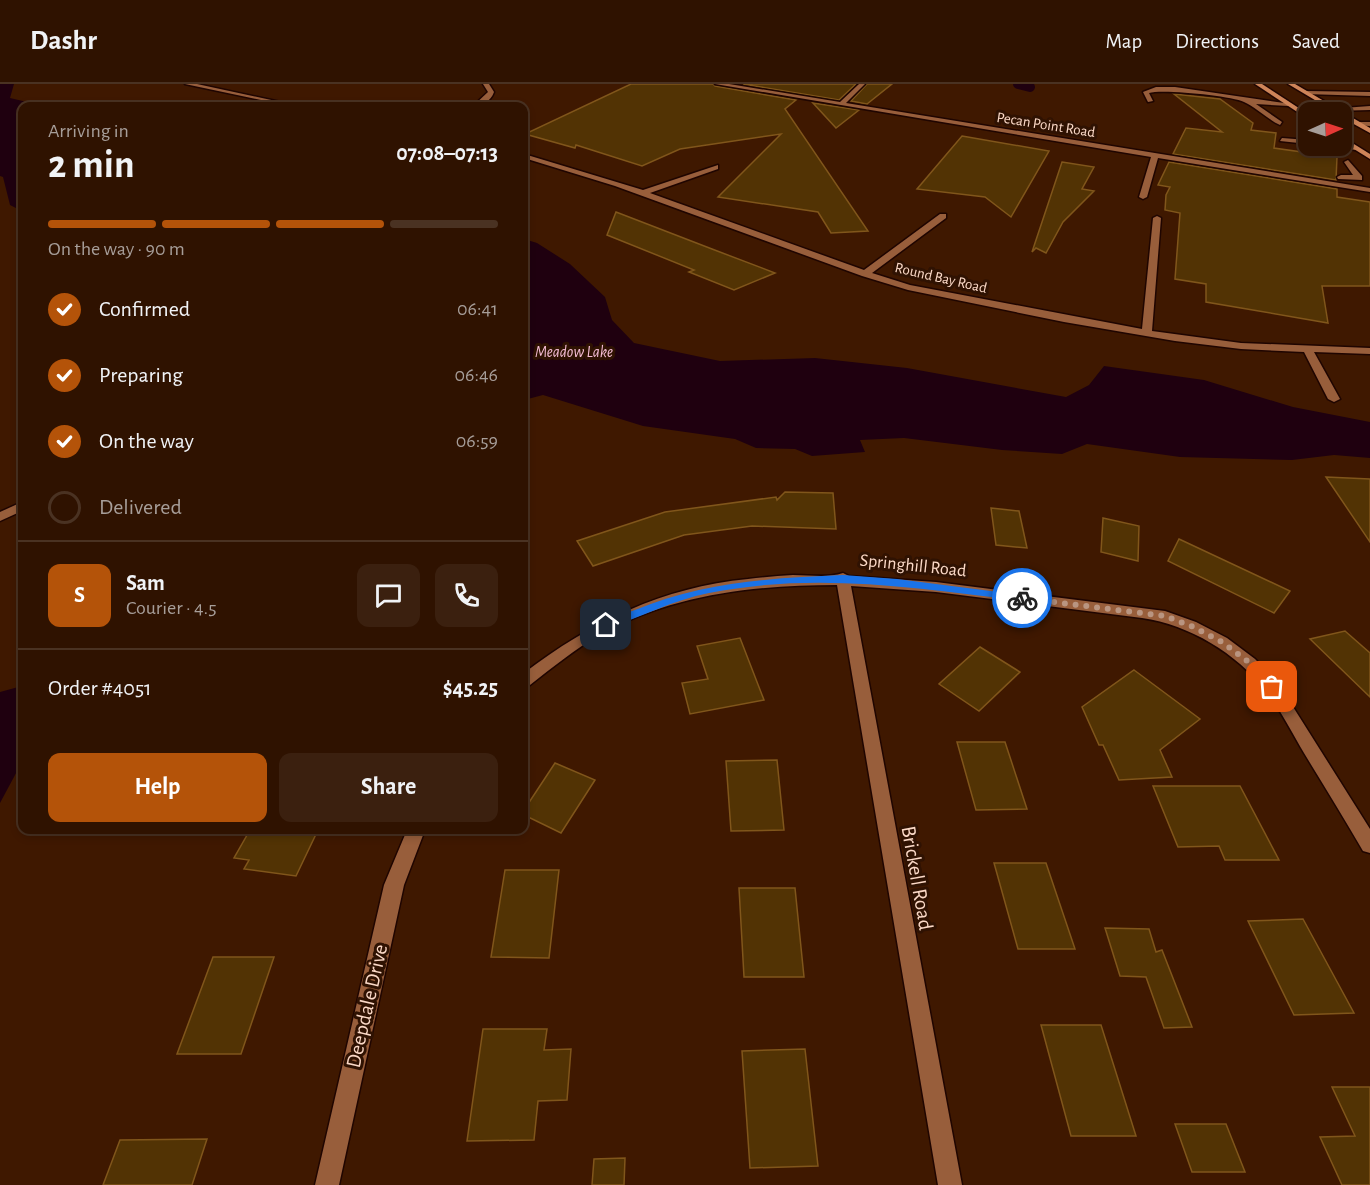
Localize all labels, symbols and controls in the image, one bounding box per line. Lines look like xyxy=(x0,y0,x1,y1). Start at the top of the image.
text: Dashr xyxy=(30,27,97,55)
text: Map xyxy=(1106,31,1142,52)
text: Directions xyxy=(1175,31,1259,52)
text: Saved xyxy=(1292,31,1340,52)
north arrow xyxy=(1298,102,1352,156)
map controls xyxy=(1298,102,1352,156)
street label: Pecan Point Road xyxy=(996,110,1097,140)
text: Arriving in xyxy=(48,121,129,141)
text: 07:08–07:13 xyxy=(396,142,498,164)
text: 2 min xyxy=(48,146,135,185)
text: On the way · 90 m xyxy=(48,239,185,259)
street label: Round Bay Road xyxy=(893,260,989,296)
icon: check xyxy=(48,293,81,326)
text: Confirmed xyxy=(99,298,190,320)
text: 06:41 xyxy=(457,299,498,319)
water label: Meadow Lake xyxy=(535,344,613,360)
icon: check xyxy=(48,359,81,392)
text: Preparing xyxy=(99,364,183,386)
text: 06:46 xyxy=(454,365,498,385)
icon: check xyxy=(48,425,81,458)
text: On the way xyxy=(99,430,194,452)
text: 06:59 xyxy=(456,431,498,451)
text: Delivered xyxy=(99,496,182,518)
street label: Springhill Road xyxy=(859,551,967,581)
button: chat xyxy=(357,564,420,627)
button: phone xyxy=(435,564,498,627)
courier xyxy=(992,568,1052,628)
text: Sam xyxy=(126,572,165,594)
icon: bike xyxy=(1006,582,1039,615)
text: S xyxy=(74,584,85,606)
text: Courier · 4.5 xyxy=(126,598,217,618)
pin xyxy=(580,599,631,650)
icon: home xyxy=(589,608,622,641)
pin xyxy=(1246,661,1297,712)
icon: bag xyxy=(1255,670,1288,703)
text: Order #4051 xyxy=(48,677,152,699)
text: $45.25 xyxy=(443,677,498,699)
button: Help xyxy=(48,753,267,822)
button: Share xyxy=(279,753,498,822)
street label: Brickell Road xyxy=(897,824,937,932)
street label: Deepdale Drive xyxy=(343,942,391,1070)

